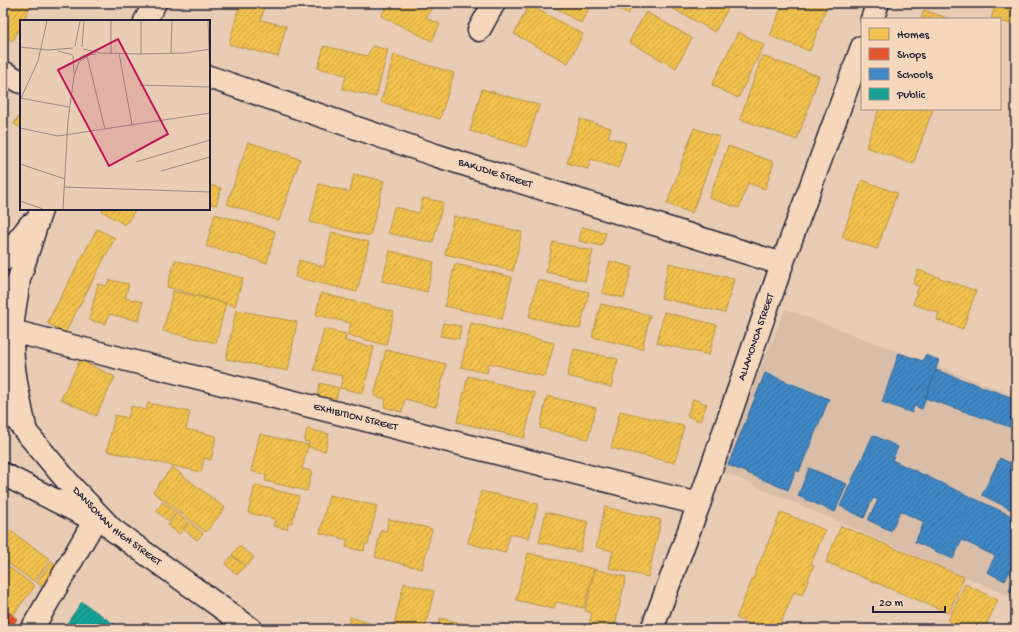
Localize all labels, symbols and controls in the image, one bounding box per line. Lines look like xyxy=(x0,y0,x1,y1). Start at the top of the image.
legend xyxy=(861,18,1001,110)
inset map xyxy=(20,20,210,210)
text: Homes xyxy=(897,29,930,43)
text: Shops xyxy=(897,49,926,63)
text: Schools xyxy=(897,69,933,83)
text: Public xyxy=(896,89,926,103)
street label: BAKUDIE STREET xyxy=(456,156,534,191)
street label: ALLAMONOA STREET xyxy=(736,291,778,382)
street label: EXHIBITION STREET xyxy=(312,401,399,434)
street label: DANSOMAN HIGH STREET xyxy=(69,484,164,569)
scale bar xyxy=(873,588,945,614)
text: 20 m xyxy=(879,597,904,611)

